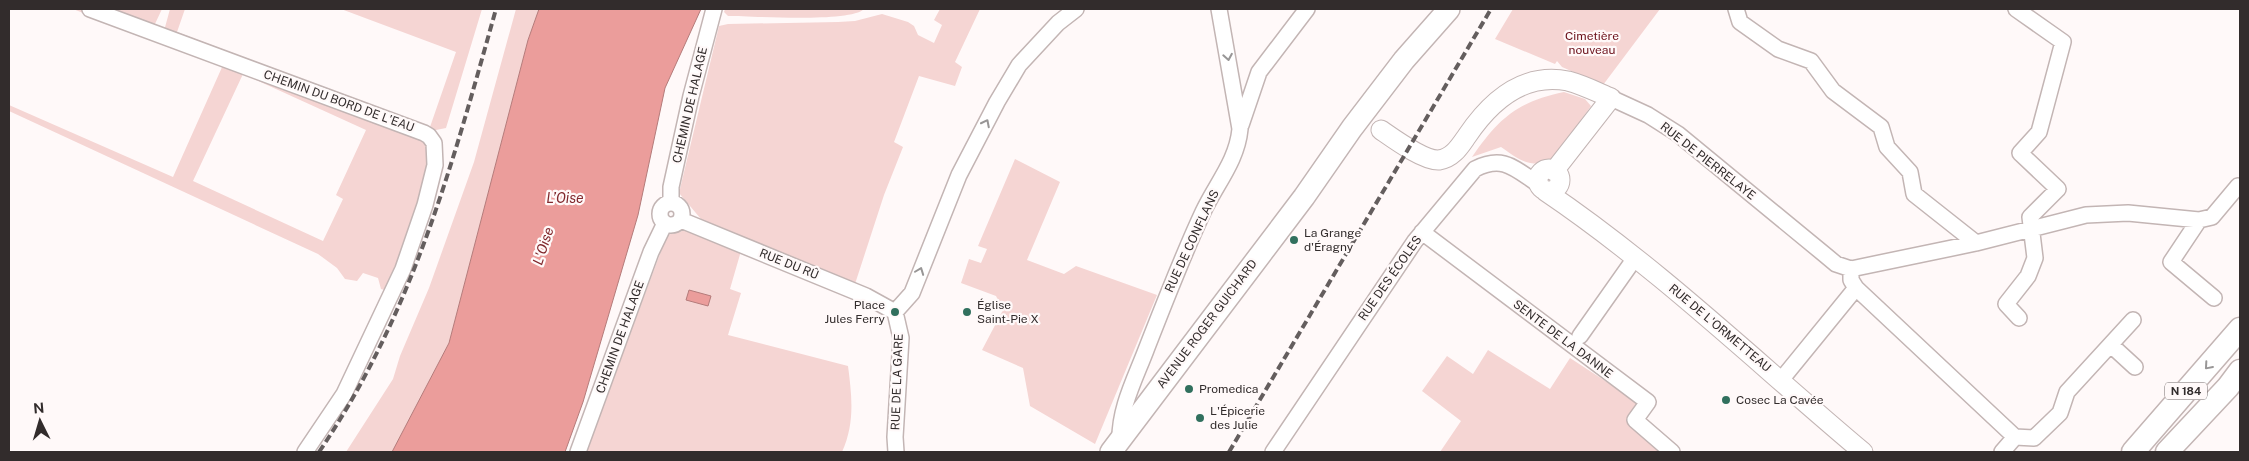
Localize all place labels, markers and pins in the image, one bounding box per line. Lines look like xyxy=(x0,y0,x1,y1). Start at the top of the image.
place label: La Grange d'Éragny xyxy=(1304,226,1361,254)
marker: La Grange d'Éragny xyxy=(1288,234,1300,246)
place label: Place Jules Ferry xyxy=(825,298,886,326)
place label: Église Saint-Pie X xyxy=(977,298,1039,326)
marker: Place Jules Ferry xyxy=(889,306,901,318)
marker: Église Saint-Pie X xyxy=(961,306,973,318)
place label: Promedica xyxy=(1199,382,1258,396)
marker: Promedica xyxy=(1183,383,1195,395)
place label: Cosec La Cavée xyxy=(1736,393,1824,407)
marker: Cosec La Cavée xyxy=(1720,394,1732,406)
place label: L'Épicerie des Julie xyxy=(1210,404,1265,432)
marker: L'Épicerie des Julie xyxy=(1194,412,1206,424)

